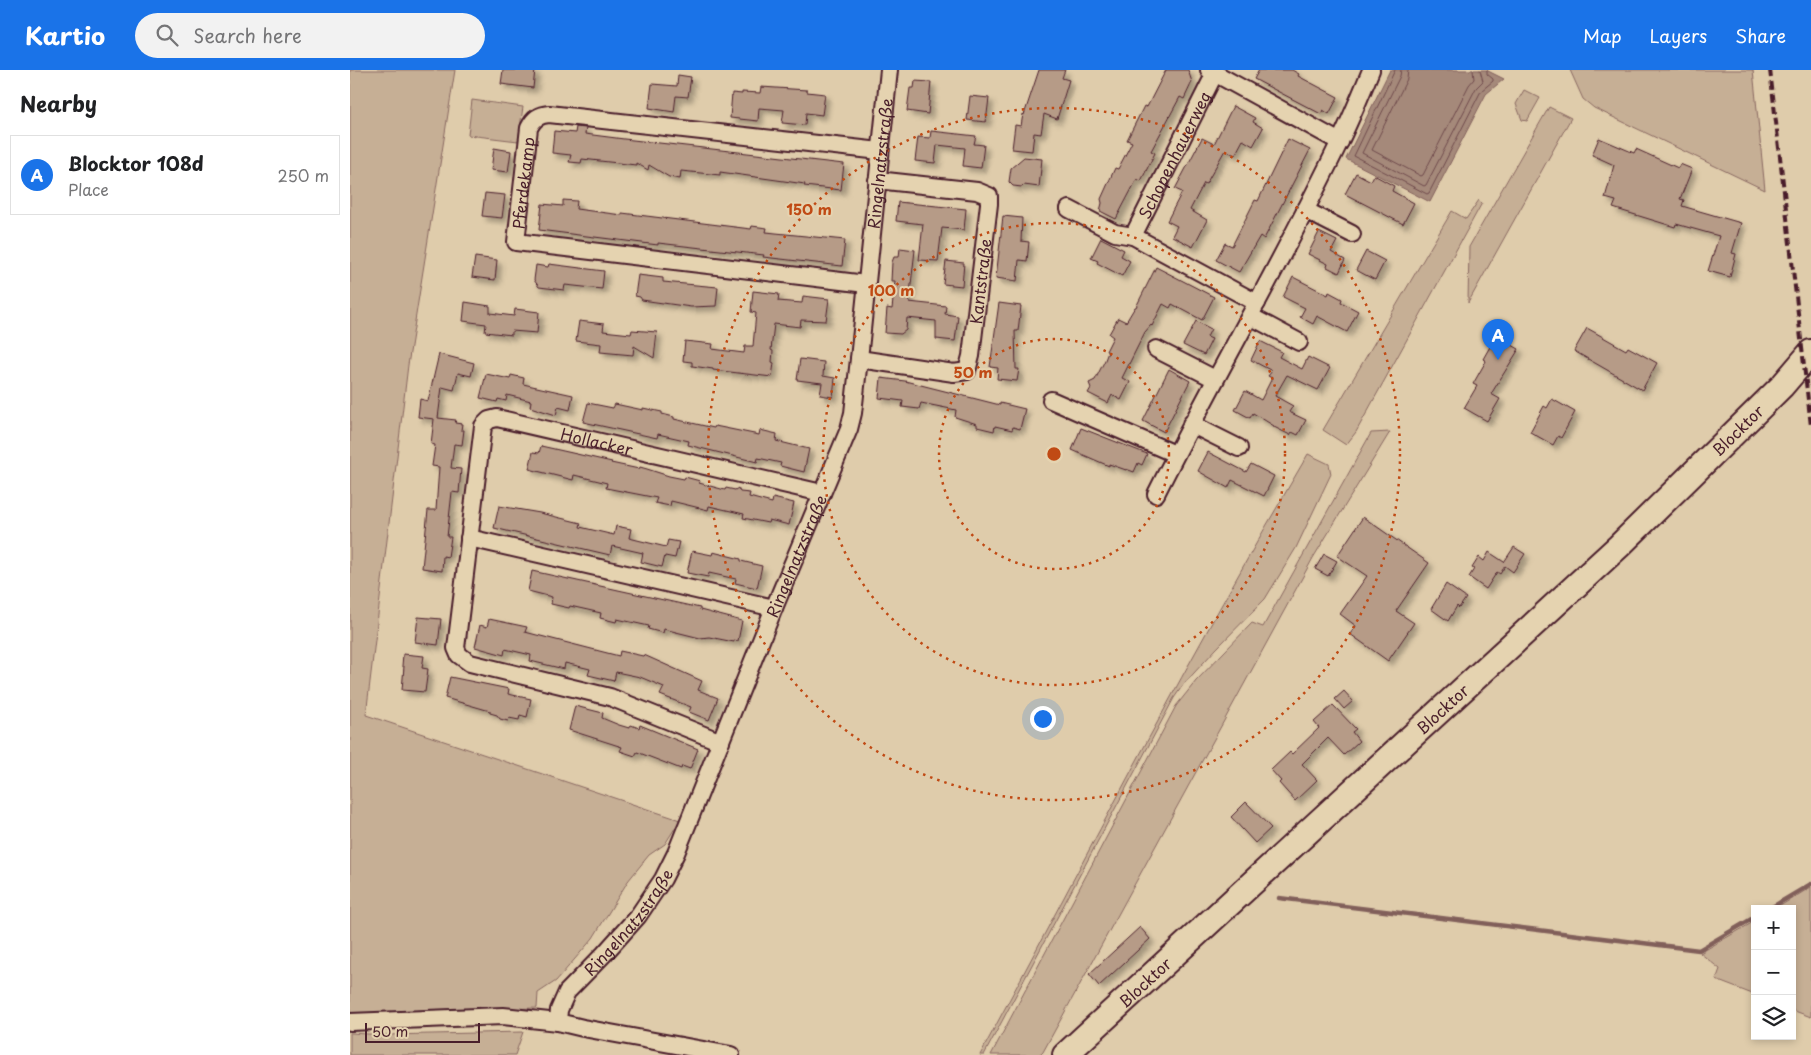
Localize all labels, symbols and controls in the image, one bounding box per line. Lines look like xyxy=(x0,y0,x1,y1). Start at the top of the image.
search box xyxy=(135,13,485,58)
text: Kartio xyxy=(25,17,105,53)
icon: search xyxy=(153,21,181,49)
text: Search here xyxy=(193,21,302,49)
text: Map xyxy=(1583,22,1622,49)
text: Layers xyxy=(1650,22,1707,49)
text: Share xyxy=(1735,22,1786,49)
text: Nearby xyxy=(20,87,97,119)
street label: Schopenhauerweg xyxy=(1132,87,1216,223)
street label: Ringelnatzstraße xyxy=(861,97,898,230)
street label: Pferdekamp xyxy=(506,135,540,230)
text: Blocktor 108d xyxy=(68,149,204,177)
text: A xyxy=(31,163,43,187)
text: 250 m xyxy=(278,163,329,187)
text: Place xyxy=(68,177,109,201)
text: 150 m xyxy=(786,197,832,220)
street label: Kantstraße xyxy=(963,237,997,325)
text: 100 m xyxy=(868,278,914,301)
pin: A xyxy=(1482,319,1514,360)
text: 50 m xyxy=(954,360,992,383)
street label: Blocktor xyxy=(1706,398,1769,461)
street label: Hollacker xyxy=(559,421,636,461)
centre of rings xyxy=(1045,445,1063,463)
street label: Ringelnatzstraße xyxy=(759,491,832,621)
street label: Blocktor xyxy=(1410,677,1474,739)
your location xyxy=(1030,706,1056,732)
street label: Ringelnatzstraße xyxy=(578,865,678,981)
map controls xyxy=(1751,905,1796,1040)
button: + xyxy=(1751,905,1796,950)
button: − xyxy=(1751,950,1796,995)
street label: Blocktor xyxy=(1113,951,1177,1013)
button: layers xyxy=(1751,995,1796,1040)
scale bar xyxy=(365,1020,480,1043)
text: 50 m xyxy=(372,1021,408,1042)

